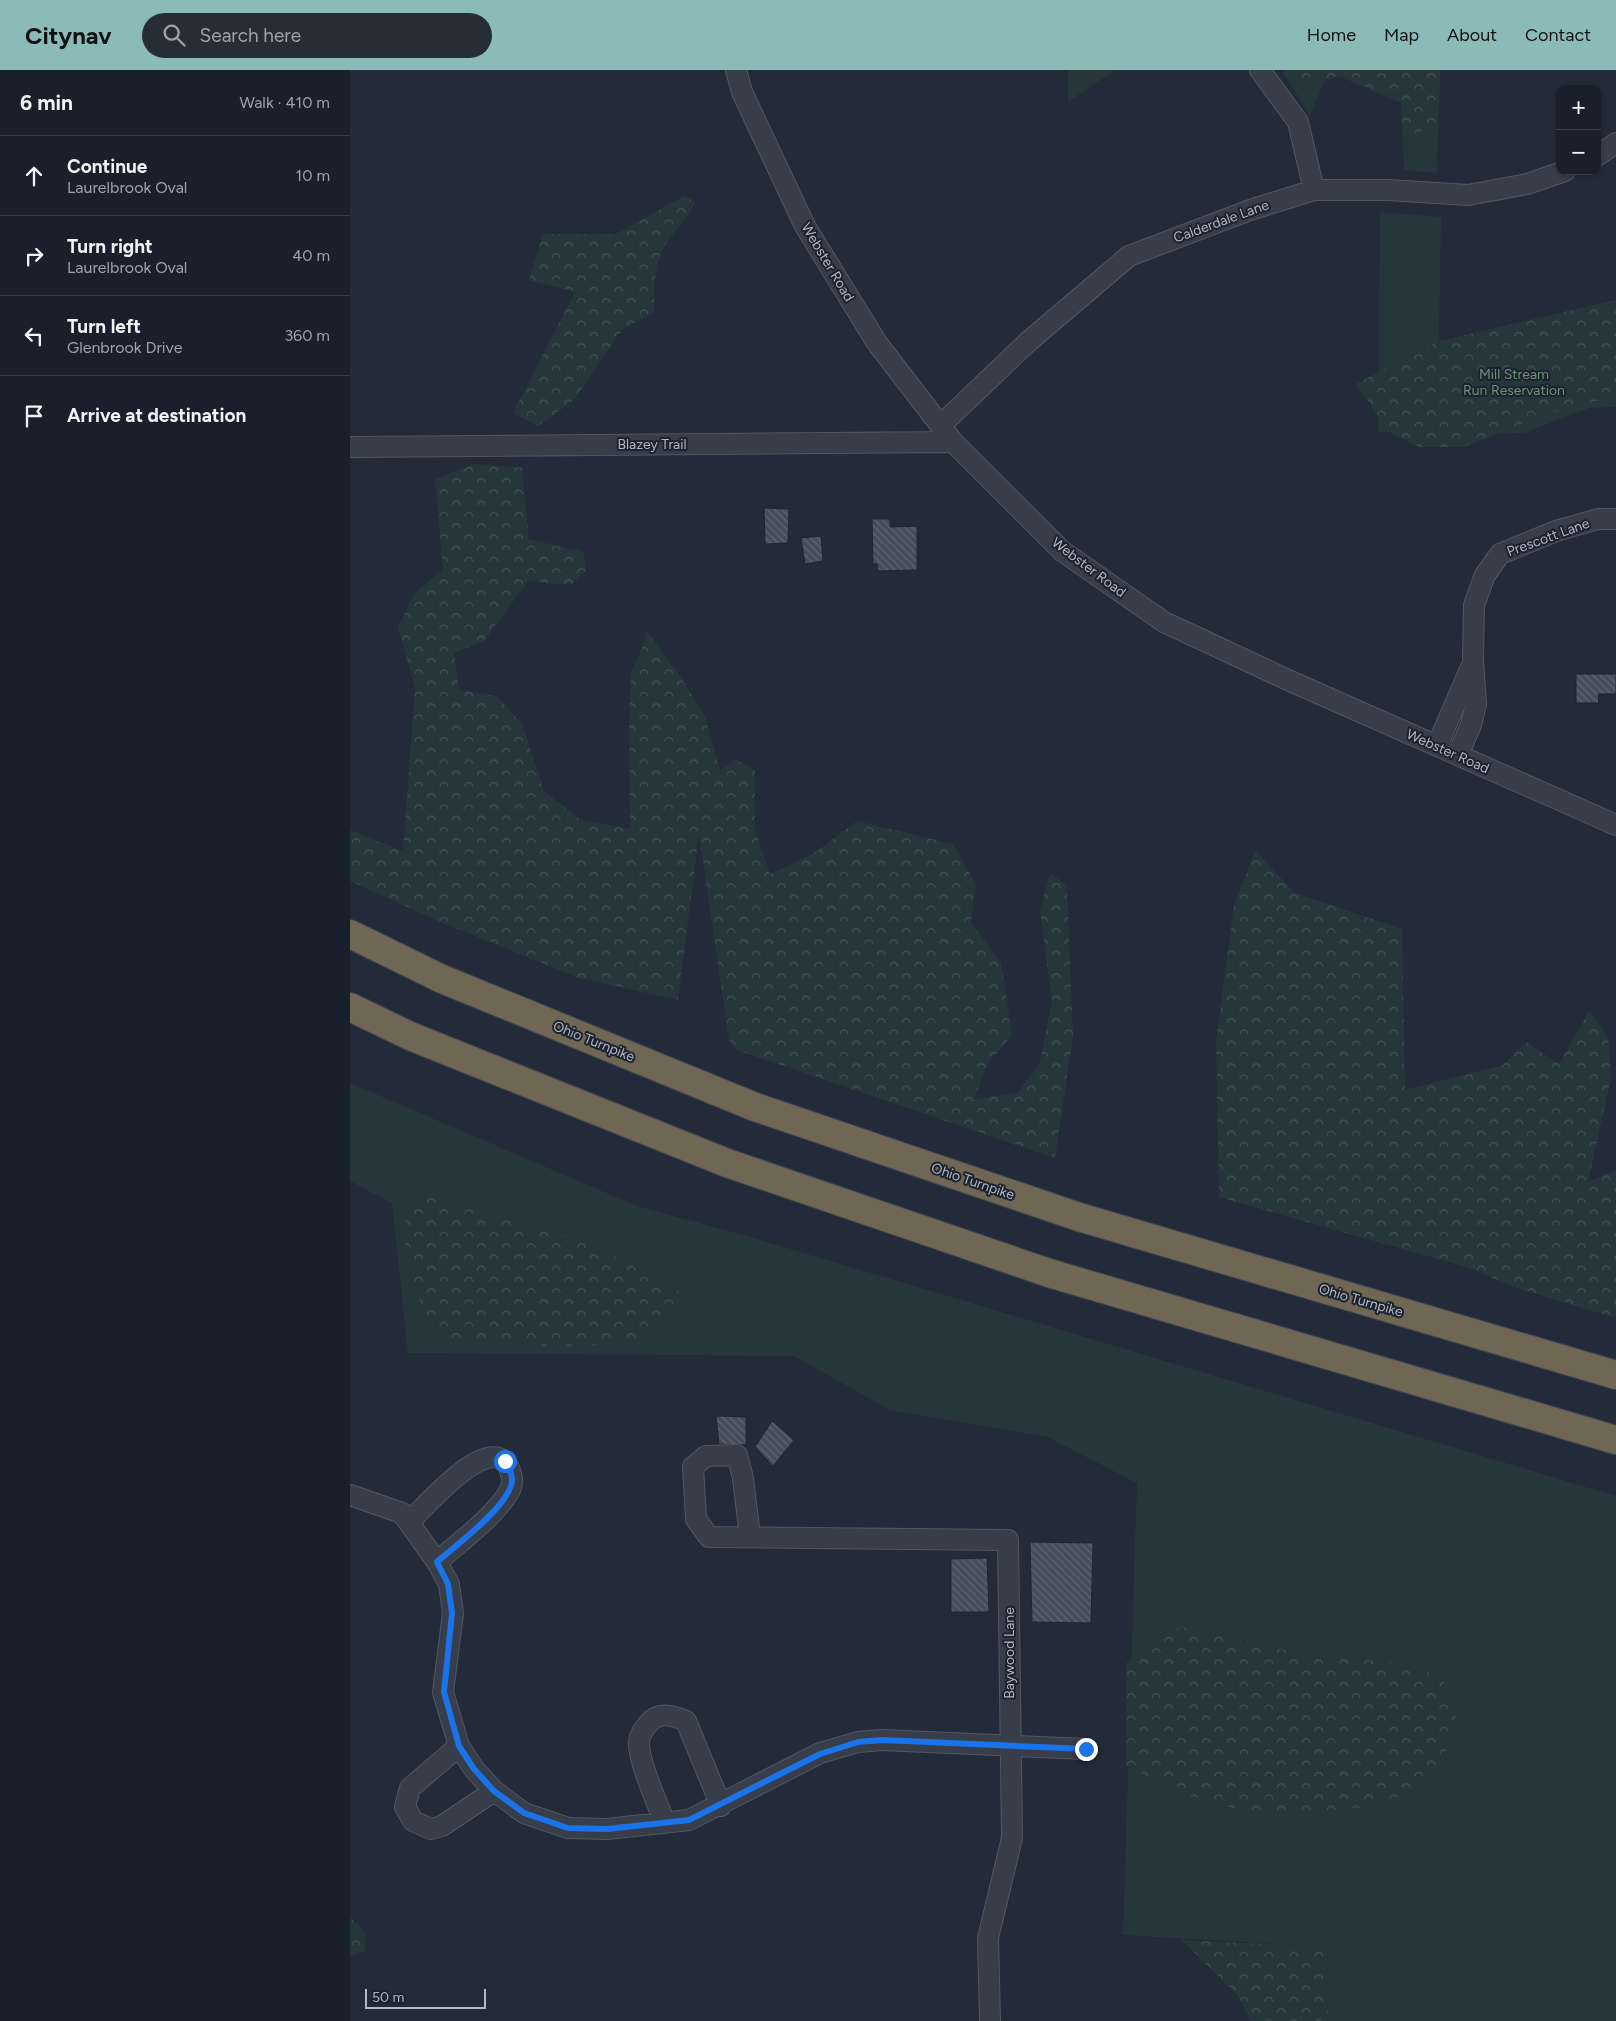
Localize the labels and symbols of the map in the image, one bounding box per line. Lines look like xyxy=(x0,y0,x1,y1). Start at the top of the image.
street label: Calderdale Lane xyxy=(1171,196,1272,247)
street label: Webster Road xyxy=(797,220,858,305)
park label: Mill Stream Run Reservation xyxy=(1463,366,1565,399)
street label: Blazey Trail xyxy=(617,436,687,453)
street label: Prescott Lane xyxy=(1505,515,1592,560)
street label: Webster Road xyxy=(1048,534,1129,601)
street label: Webster Road xyxy=(1404,726,1492,777)
street label: Ohio Turnpike xyxy=(550,1017,638,1066)
street label: Ohio Turnpike xyxy=(929,1159,1017,1204)
street label: Ohio Turnpike xyxy=(1317,1280,1405,1321)
route start xyxy=(494,1450,517,1473)
street label: Baywood Lane xyxy=(1001,1607,1018,1699)
route end xyxy=(1075,1738,1098,1761)
scale bar xyxy=(365,1986,486,2009)

